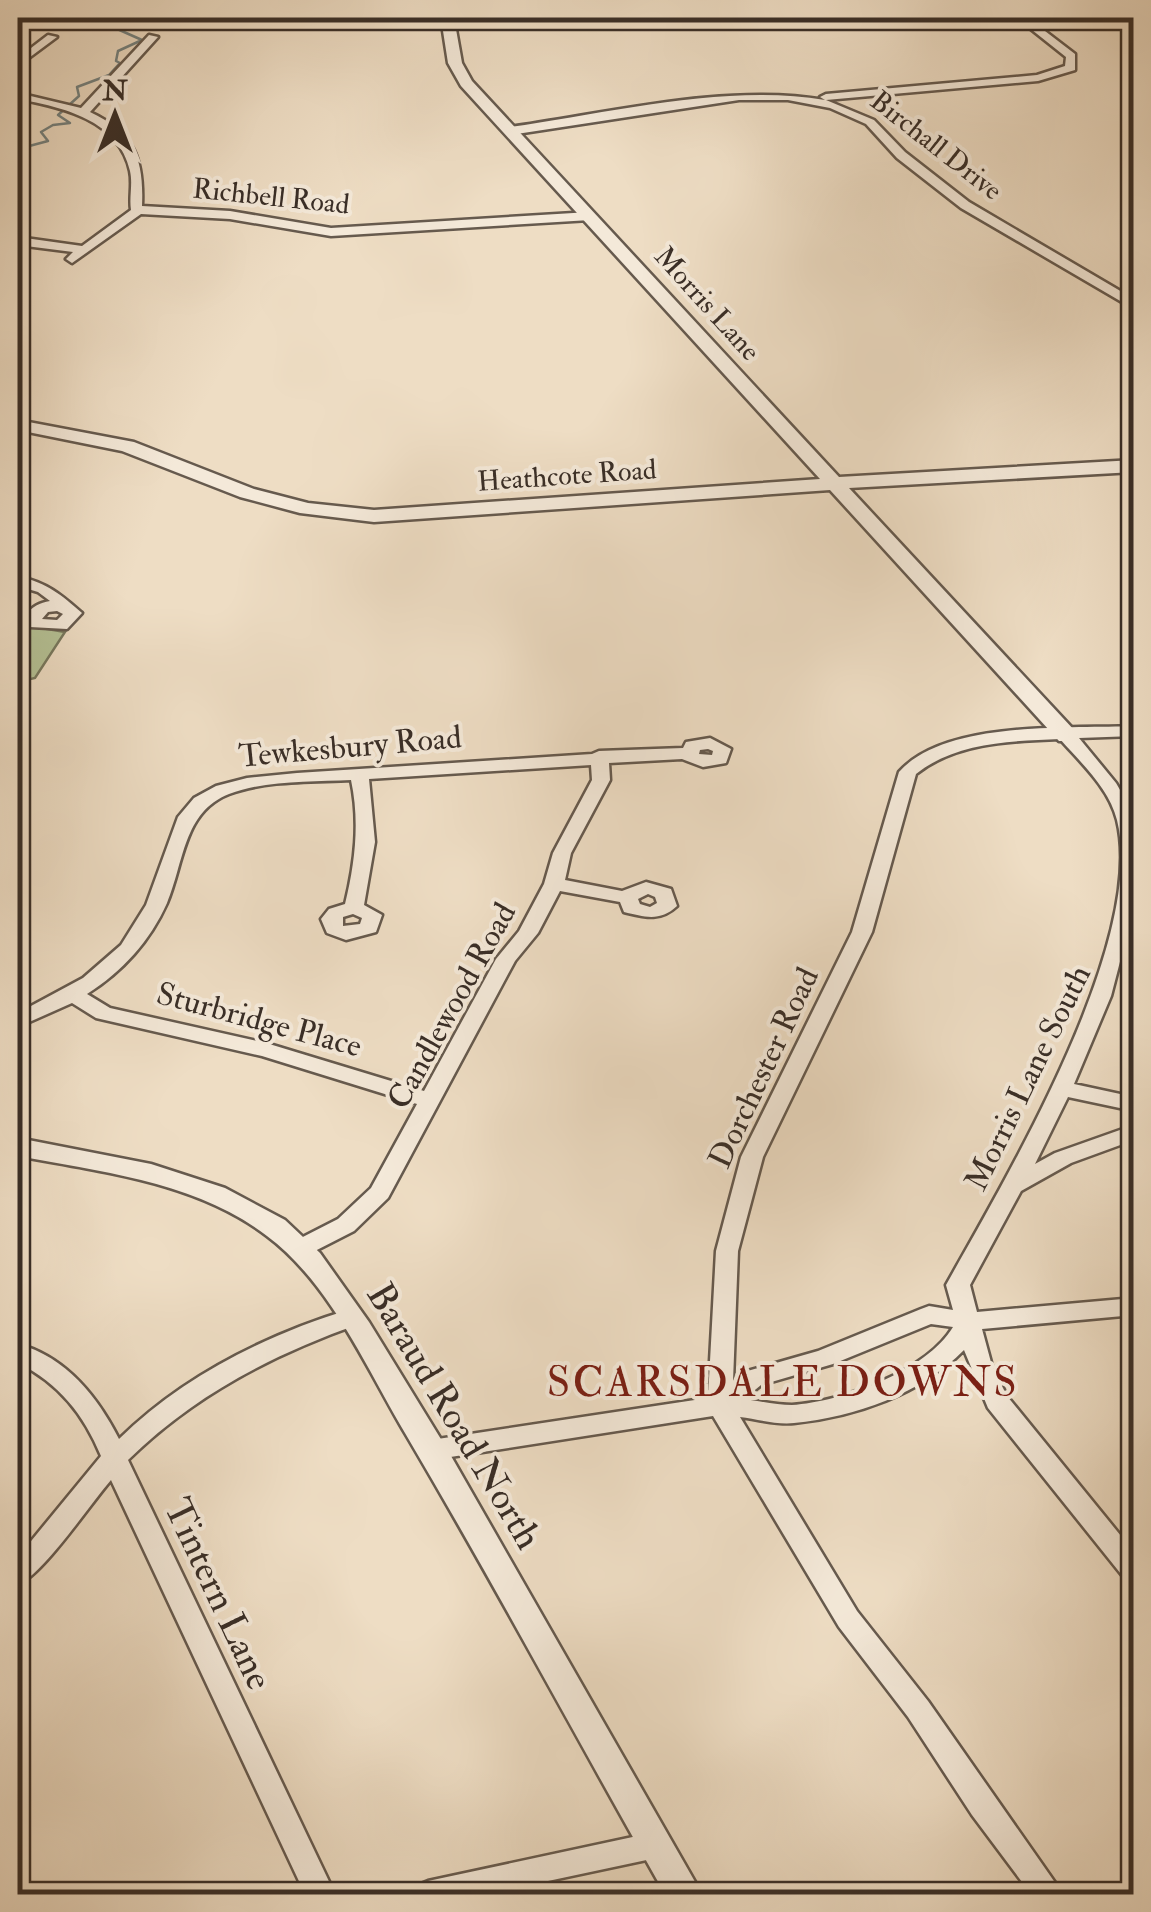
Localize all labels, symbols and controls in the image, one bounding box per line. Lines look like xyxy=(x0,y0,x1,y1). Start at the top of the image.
north arrow xyxy=(65,65,165,165)
text: N xyxy=(101,74,128,109)
street label: Birchall Drive xyxy=(863,84,1009,209)
street label: Richbell Road xyxy=(191,171,351,223)
street label: Morris Lane xyxy=(647,240,768,369)
street label: Heathcote Road xyxy=(476,452,658,500)
street label: Tewkesbury Road xyxy=(237,717,463,777)
street label: Candlewood Road xyxy=(379,896,525,1116)
street label: Morris Lane South xyxy=(956,959,1100,1197)
street label: Dorchester Road xyxy=(700,961,828,1175)
street label: Sturbridge Place xyxy=(152,973,366,1067)
street label: Baraud Road North xyxy=(356,1274,552,1558)
district label: SCARSDALE DOWNS xyxy=(547,1357,1019,1409)
street label: Tintern Lane xyxy=(153,1491,283,1698)

